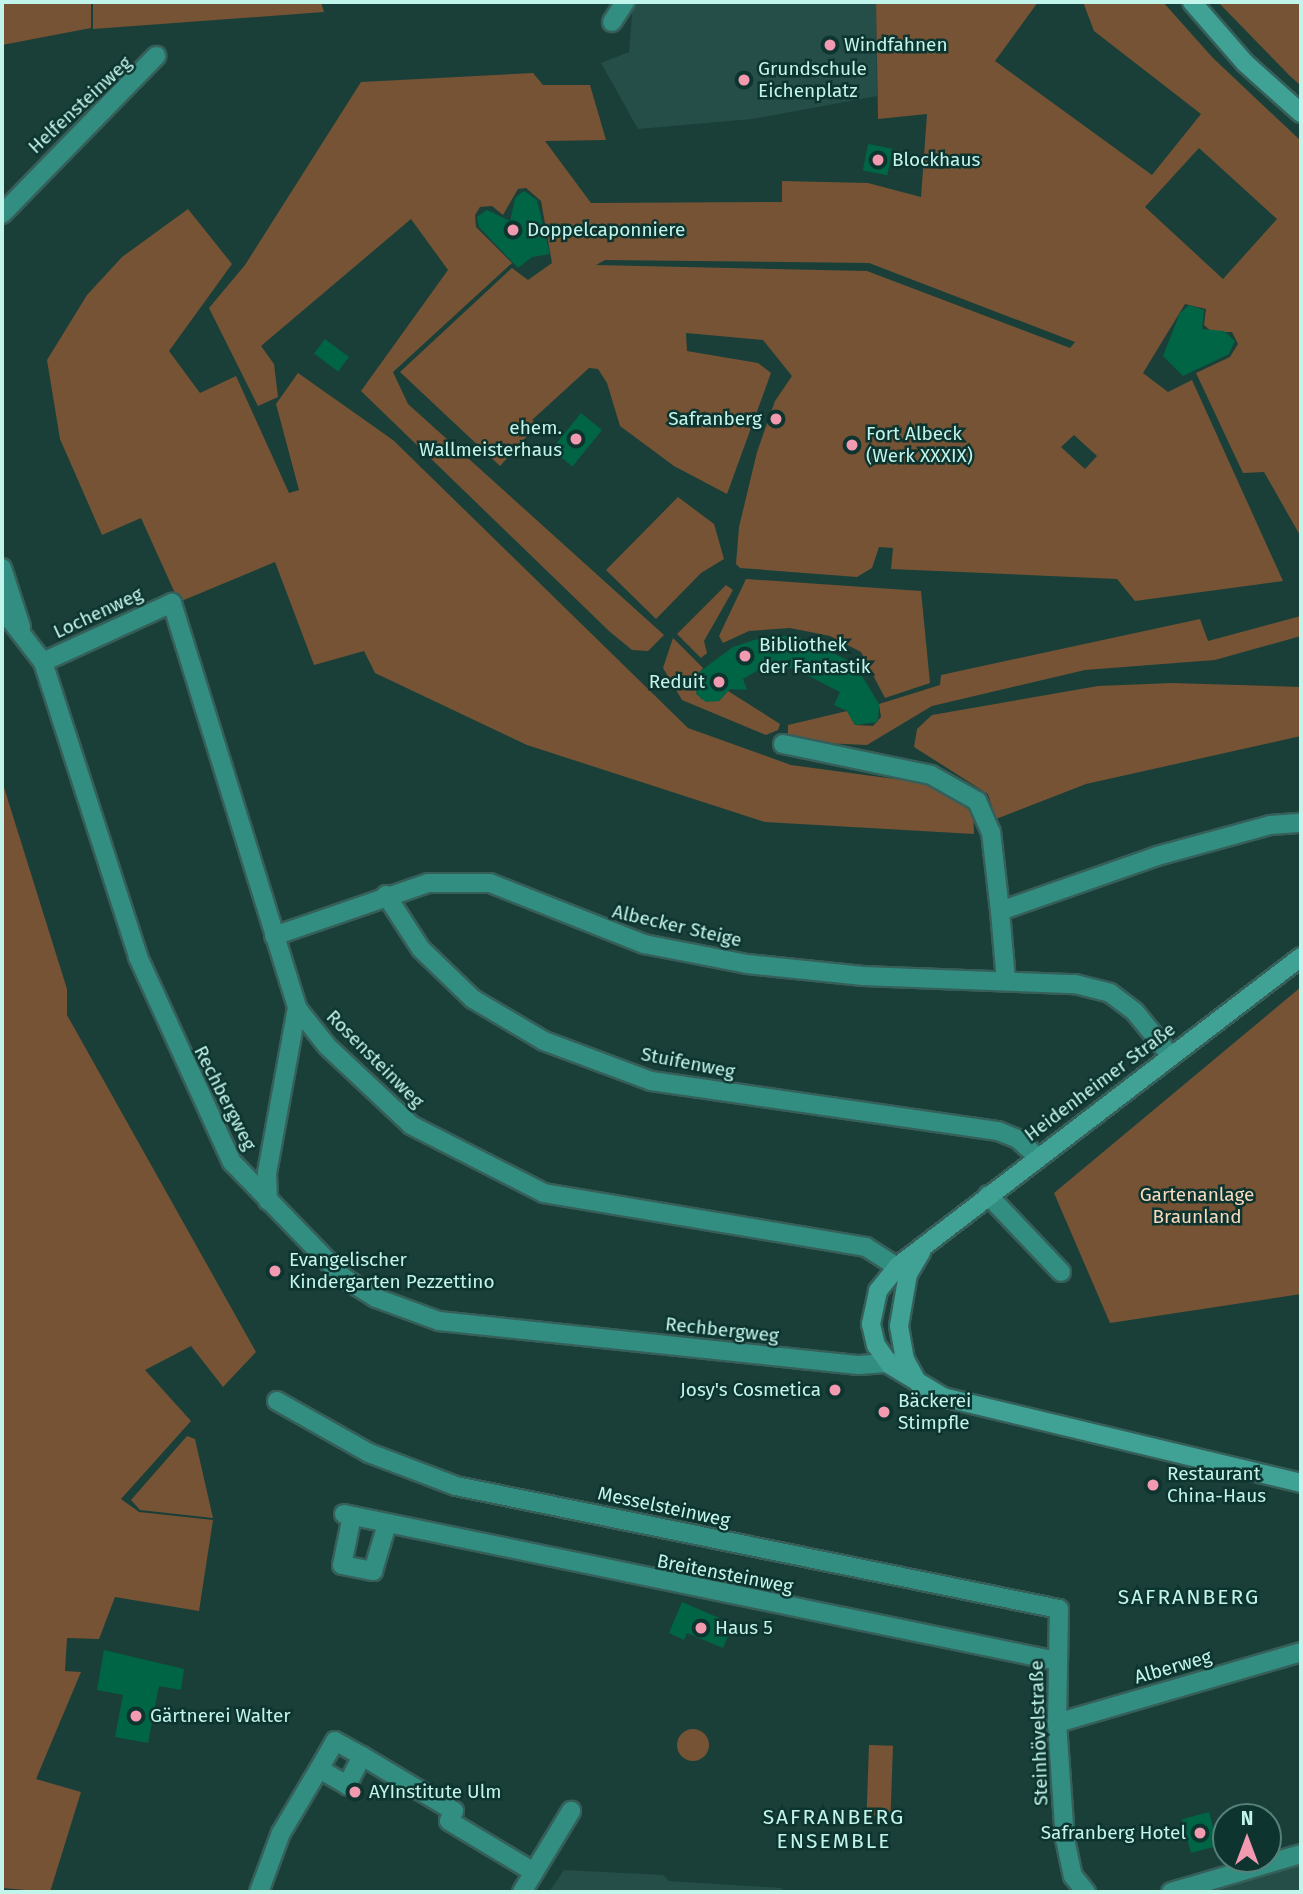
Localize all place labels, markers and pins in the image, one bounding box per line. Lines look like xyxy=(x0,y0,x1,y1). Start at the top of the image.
place label: Windfahnen xyxy=(844,34,948,56)
marker: Windfahnen xyxy=(822,37,838,53)
place label: Grundschule Eichenplatz xyxy=(758,58,867,102)
marker: Grundschule Eichenplatz xyxy=(736,72,752,88)
place label: Blockhaus xyxy=(892,149,980,171)
marker: Blockhaus xyxy=(870,152,886,168)
place label: Doppelcaponniere xyxy=(527,219,685,241)
marker: Doppelcaponniere xyxy=(505,222,521,238)
place label: Safranberg xyxy=(668,408,762,430)
marker: Safranberg xyxy=(768,411,784,427)
place label: ehem. Wallmeisterhaus xyxy=(419,417,562,461)
place label: Fort Albeck (Werk XXXIX) xyxy=(866,423,973,467)
marker: ehem. Wallmeisterhaus xyxy=(568,431,584,447)
marker: Fort Albeck (Werk XXXIX) xyxy=(844,437,860,453)
place label: Bibliothek der Fantastik xyxy=(759,634,870,678)
marker: Bibliothek der Fantastik xyxy=(737,648,753,664)
place label: Reduit xyxy=(649,671,705,693)
marker: Reduit xyxy=(711,674,727,690)
place label: Evangelischer Kindergarten Pezzettino xyxy=(289,1249,495,1293)
marker: Evangelischer Kindergarten Pezzettino xyxy=(267,1263,283,1279)
place label: Josy's Cosmetica xyxy=(680,1379,821,1401)
marker: Josy's Cosmetica xyxy=(827,1382,843,1398)
place label: Bäckerei Stimpfle xyxy=(898,1390,971,1434)
marker: Bäckerei Stimpfle xyxy=(876,1404,892,1420)
place label: Restaurant China-Haus xyxy=(1167,1463,1266,1507)
marker: Restaurant China-Haus xyxy=(1145,1477,1161,1493)
place label: Haus 5 xyxy=(715,1617,773,1639)
marker: Haus 5 xyxy=(693,1620,709,1636)
place label: Gärtnerei Walter xyxy=(150,1705,291,1727)
marker: Gärtnerei Walter xyxy=(128,1708,144,1724)
place label: AYInstitute Ulm xyxy=(369,1781,502,1803)
marker: AYInstitute Ulm xyxy=(347,1784,363,1800)
place label: Safranberg Hotel xyxy=(1041,1822,1186,1844)
marker: Safranberg Hotel xyxy=(1192,1825,1208,1841)

